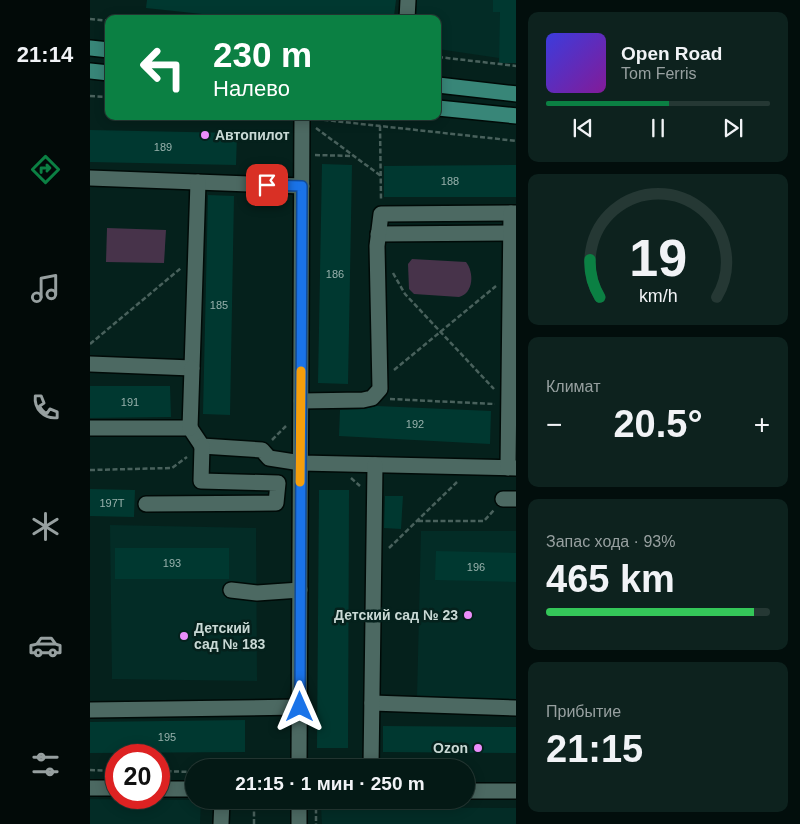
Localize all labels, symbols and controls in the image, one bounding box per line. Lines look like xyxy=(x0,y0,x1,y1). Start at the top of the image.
icon: left xyxy=(130,35,195,100)
text: 230 m xyxy=(213,35,312,74)
text: 21:14 xyxy=(17,42,73,67)
text: Open Road xyxy=(621,43,722,64)
text: Tom Ferris xyxy=(621,65,697,82)
text: Налево xyxy=(213,76,290,101)
icon: previous xyxy=(569,114,597,142)
icon: pause xyxy=(644,114,672,142)
icon: next xyxy=(719,114,747,142)
place label: Автопилот xyxy=(215,127,290,143)
marker: Автопилот xyxy=(199,129,211,141)
house number: 189 xyxy=(154,141,172,153)
icon: directions xyxy=(28,152,63,187)
pin xyxy=(246,164,288,206)
icon: arrive xyxy=(253,171,281,199)
house number: 188 xyxy=(441,175,459,187)
text: 19 xyxy=(629,229,687,287)
house number: 186 xyxy=(326,268,344,280)
icon: music xyxy=(28,271,63,306)
text: km/h xyxy=(639,286,677,306)
house number: 185 xyxy=(210,299,228,311)
text: Климат xyxy=(546,378,600,395)
icon: phone xyxy=(28,390,63,425)
house number: 191 xyxy=(121,396,139,408)
text: 20.5° xyxy=(613,403,703,445)
text: − xyxy=(546,409,562,440)
text: + xyxy=(754,409,770,440)
house number: 192 xyxy=(406,418,424,430)
house number: 197Т xyxy=(99,497,125,509)
icon: climate xyxy=(28,509,63,544)
text: Запас хода · 93% xyxy=(546,533,675,550)
house number: 193 xyxy=(163,557,181,569)
text: 465 km xyxy=(546,558,675,600)
house number: 196 xyxy=(467,561,485,573)
place label: Детский сад № 23 xyxy=(334,607,458,623)
marker: Детский сад № 23 xyxy=(462,609,474,621)
place label: Детский сад № 183 xyxy=(194,620,266,652)
icon: car xyxy=(28,628,63,663)
marker: Детский сад № 183 xyxy=(178,630,190,642)
position arrow xyxy=(273,680,325,732)
text: Прибытие xyxy=(546,703,621,720)
text: 21:15 xyxy=(546,728,643,770)
house number: 195 xyxy=(158,731,176,743)
place label: Ozon xyxy=(433,740,468,756)
marker: Ozon xyxy=(472,742,484,754)
speed limit sign: 20 xyxy=(105,744,170,809)
icon: filters xyxy=(28,747,63,782)
text: 21:15 · 1 мин · 250 m xyxy=(235,773,425,794)

